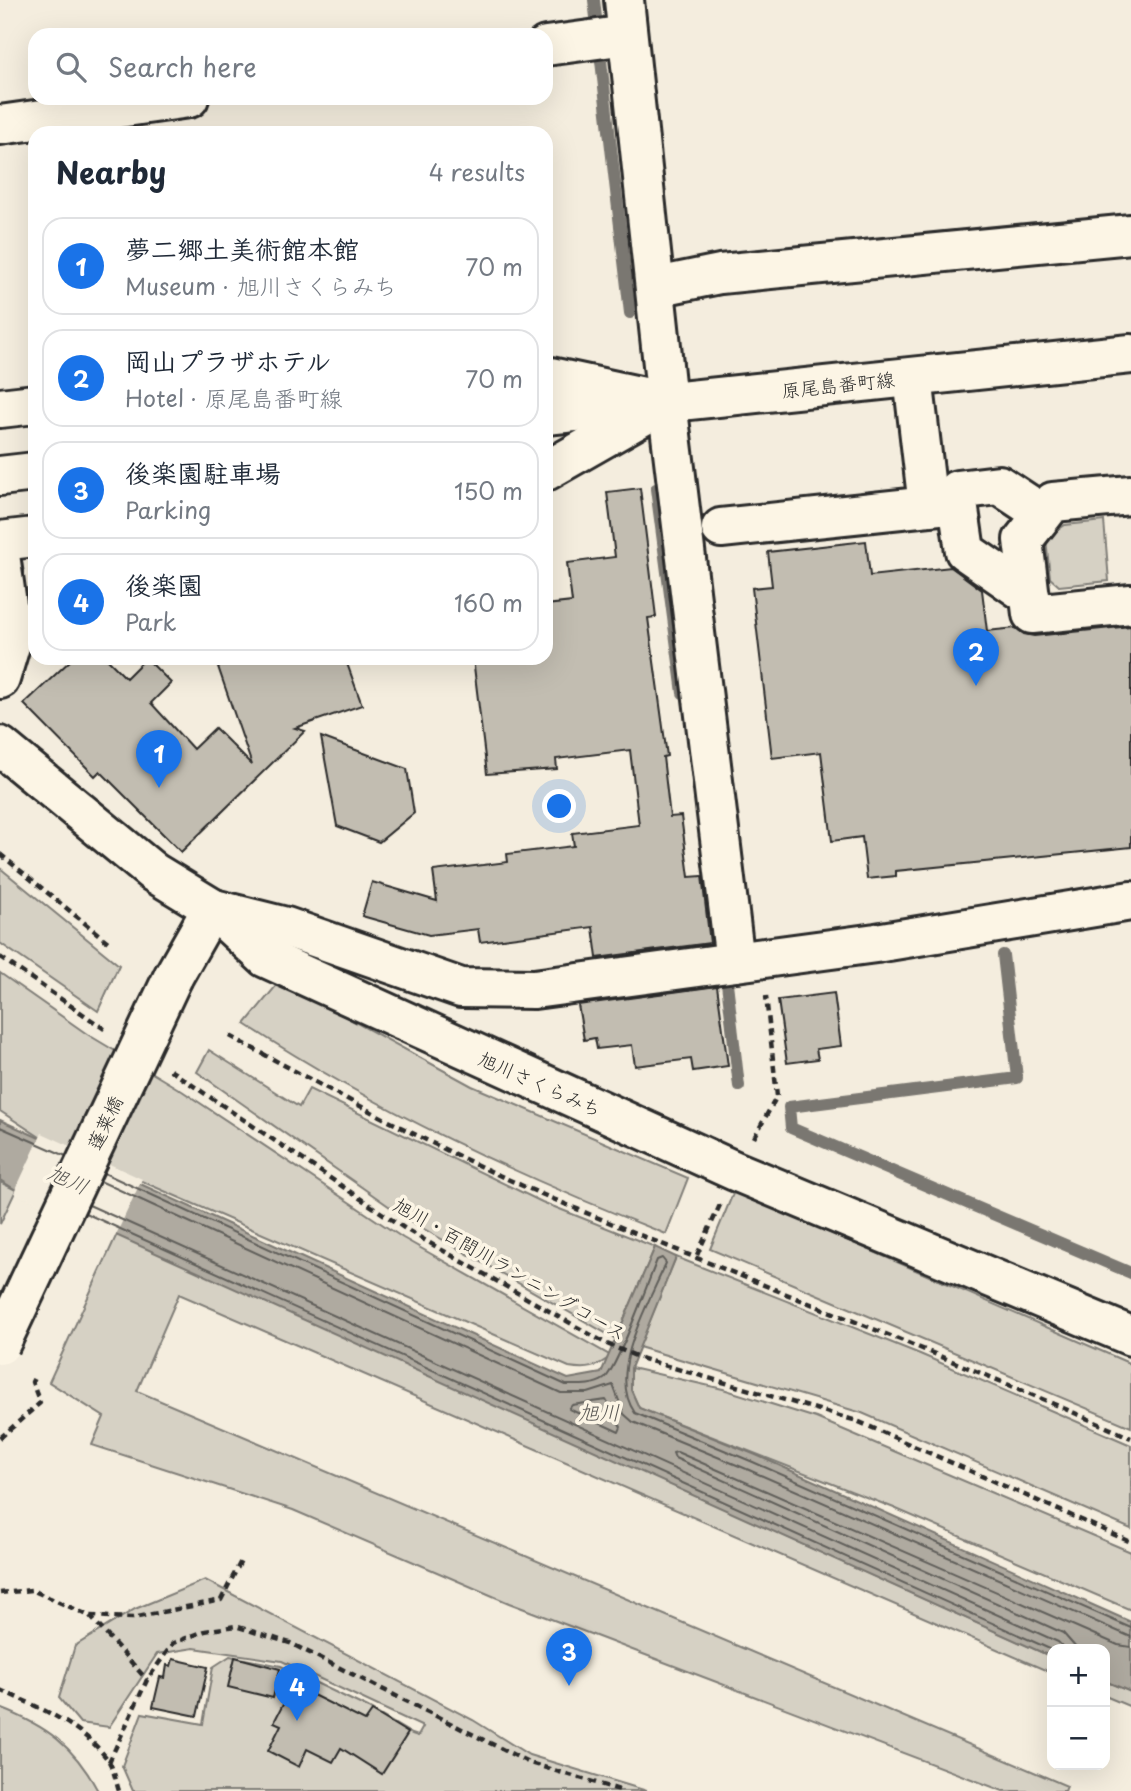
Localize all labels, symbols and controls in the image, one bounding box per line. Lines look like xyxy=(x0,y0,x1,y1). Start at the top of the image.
search box xyxy=(28,28,553,105)
text: Search here xyxy=(108,47,257,86)
icon: search xyxy=(52,48,90,86)
text: Nearby xyxy=(56,149,166,194)
text: 4 results xyxy=(429,154,525,189)
text: 夢二郷土美術館本館 xyxy=(125,229,359,268)
text: 1 xyxy=(76,249,87,284)
text: 70 m xyxy=(465,249,523,284)
text: Museum · 旭川さくらみち xyxy=(125,268,397,303)
text: 岡山プラザホテル xyxy=(125,341,331,380)
text: 2 xyxy=(73,361,89,396)
text: 70 m xyxy=(465,361,523,396)
street label: 原尾島番町線 xyxy=(780,364,896,404)
text: Hotel · 原尾島番町線 xyxy=(125,380,343,415)
text: 後楽園駐車場 xyxy=(125,453,281,492)
text: 3 xyxy=(73,473,89,508)
text: 150 m xyxy=(454,473,523,508)
text: Parking xyxy=(125,492,211,527)
text: 後楽園 xyxy=(125,565,203,604)
text: 4 xyxy=(73,585,89,620)
text: 160 m xyxy=(454,585,523,620)
text: Park xyxy=(125,604,176,639)
pin: 2 xyxy=(953,628,999,686)
pin: 1 xyxy=(136,730,182,788)
your location xyxy=(542,789,576,823)
street label: 旭川さくらみち xyxy=(474,1043,607,1123)
street label: 蓬莱橋 xyxy=(79,1091,129,1154)
water label: 旭川 xyxy=(43,1155,95,1201)
street label: 旭川・百間川ランニングコース xyxy=(389,1190,632,1346)
water label: 旭川 xyxy=(578,1395,620,1427)
pin: 3 xyxy=(546,1628,592,1686)
map controls xyxy=(1047,1644,1110,1770)
button: + xyxy=(1047,1644,1110,1707)
pin: 4 xyxy=(274,1663,320,1721)
button: − xyxy=(1047,1707,1110,1770)

